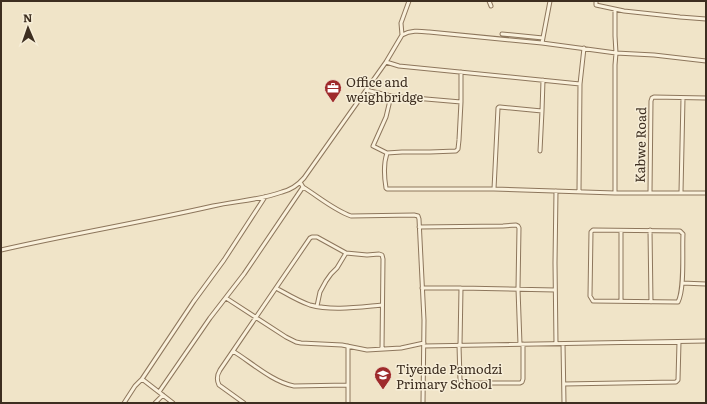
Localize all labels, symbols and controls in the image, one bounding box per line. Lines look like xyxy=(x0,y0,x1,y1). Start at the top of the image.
north arrow xyxy=(8,8,48,48)
text: N xyxy=(23,9,33,25)
place label: Office and weighbridge xyxy=(346,72,424,106)
office icon: Office and weighbridge xyxy=(323,78,343,103)
street label: Kabwe Road xyxy=(630,107,650,183)
place label: Tiyende Pamodzi Primary School xyxy=(396,359,503,393)
school or university icon: Tiyende Pamodzi Primary School xyxy=(373,365,393,390)

